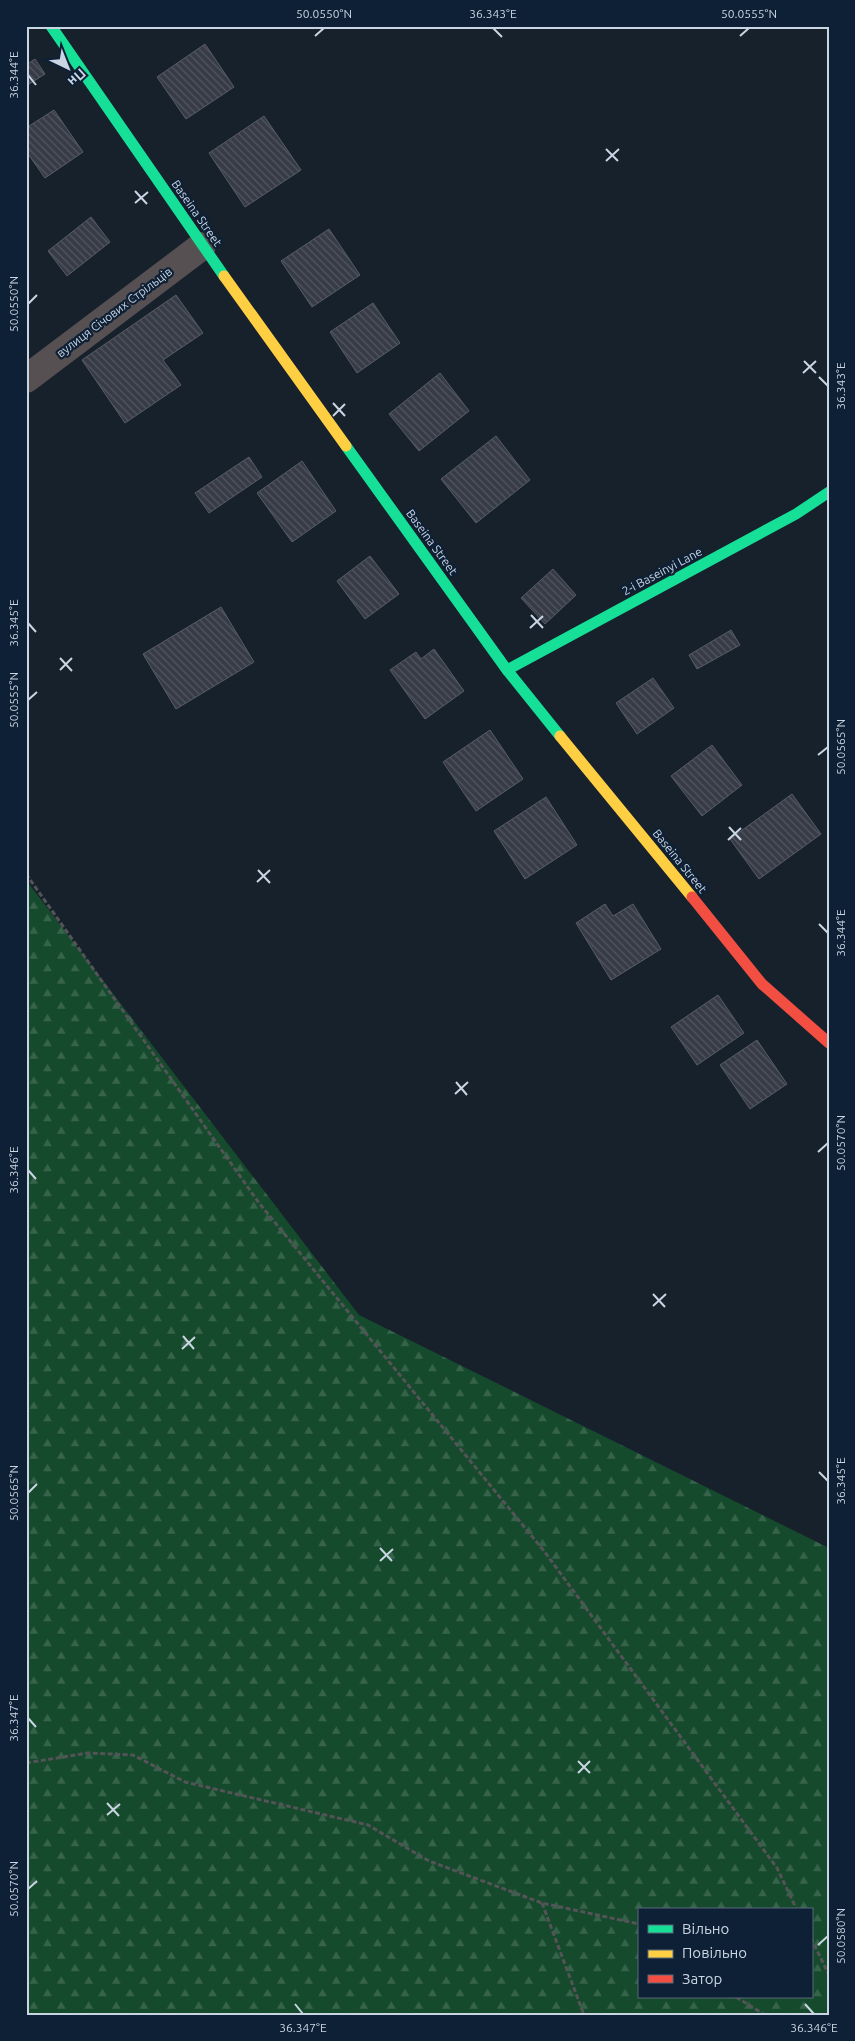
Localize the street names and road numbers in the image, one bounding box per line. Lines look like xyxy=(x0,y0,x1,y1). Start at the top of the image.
street label: Baseina Street xyxy=(169,177,225,249)
street label: вулиця Січових Стрільців xyxy=(54,264,174,360)
street label: Baseina Street xyxy=(404,507,460,578)
street label: 2-i Baseinyi Lane xyxy=(620,545,704,597)
street label: Baseina Street xyxy=(650,827,710,896)

